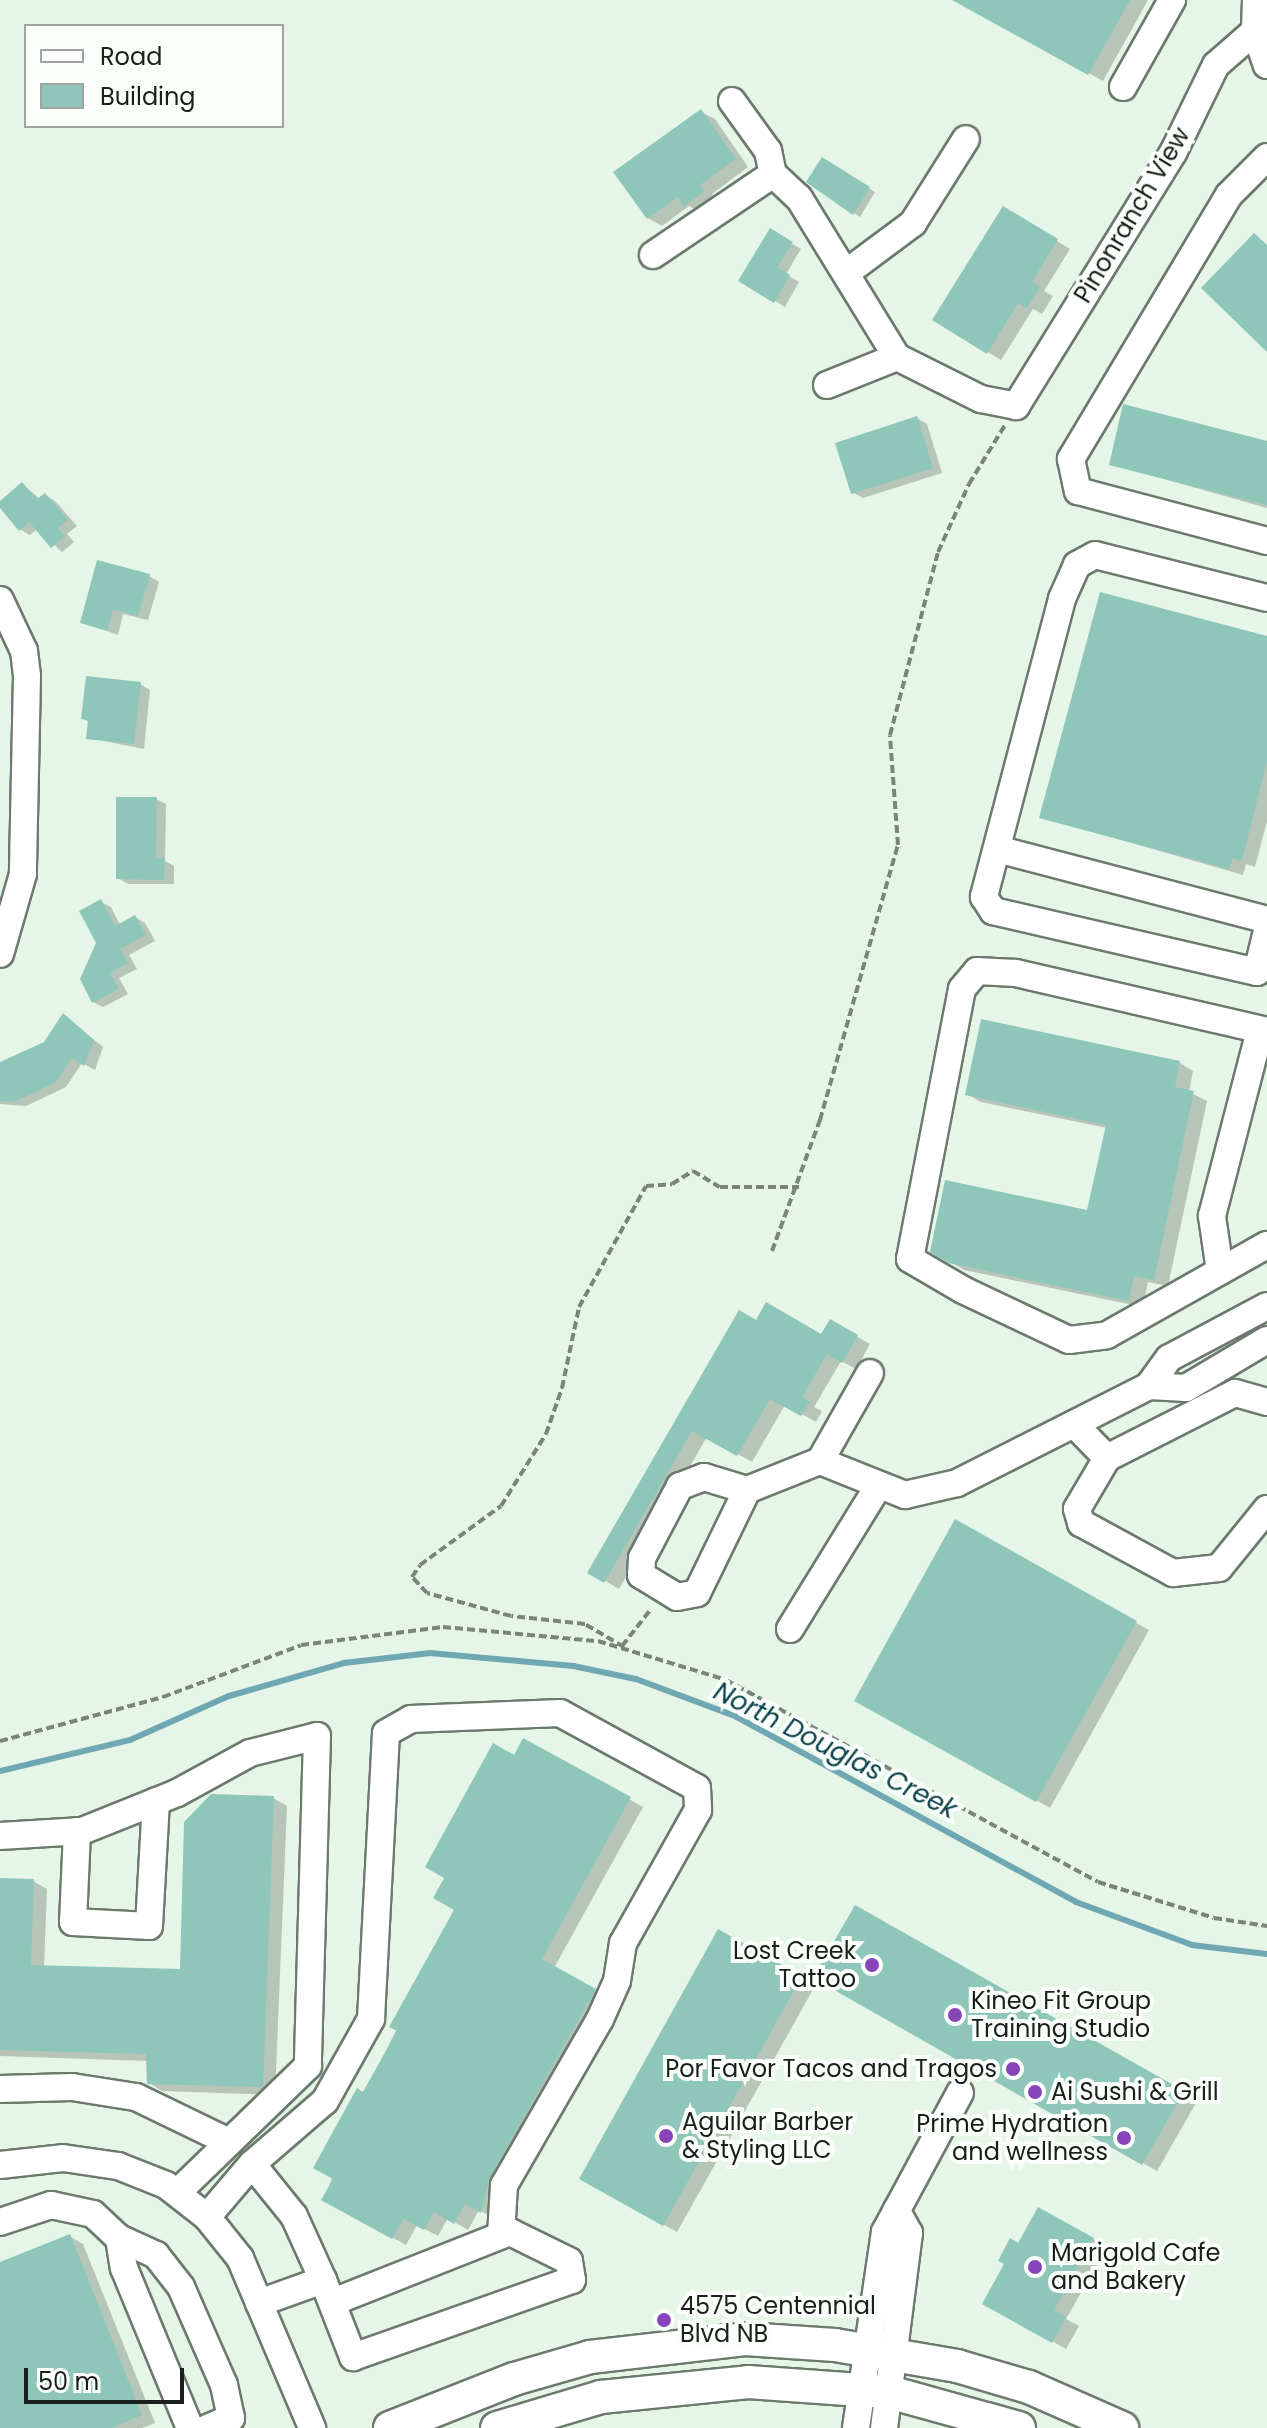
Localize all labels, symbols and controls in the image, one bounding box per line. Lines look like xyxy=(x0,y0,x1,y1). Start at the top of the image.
legend xyxy=(24,24,284,128)
text: Road xyxy=(100,40,162,73)
text: Building xyxy=(100,80,196,113)
street label: Pinonranch View xyxy=(1068,122,1196,308)
water label: North Douglas Creek xyxy=(708,1676,962,1826)
place label: Lost Creek Tattoo xyxy=(733,1937,856,1993)
marker: Lost Creek Tattoo xyxy=(863,1956,881,1974)
place label: Kineo Fit Group Training Studio xyxy=(971,1987,1151,2043)
marker: Kineo Fit Group Training Studio xyxy=(946,2006,964,2024)
place label: Por Favor Tacos and Tragos xyxy=(665,2055,997,2083)
marker: Por Favor Tacos and Tragos xyxy=(1004,2060,1022,2078)
place label: Ai Sushi & Grill xyxy=(1051,2078,1219,2106)
marker: Ai Sushi & Grill xyxy=(1026,2083,1044,2101)
place label: Aguilar Barber & Styling LLC xyxy=(682,2108,853,2164)
place label: Prime Hydration and wellness xyxy=(916,2110,1108,2166)
marker: Aguilar Barber & Styling LLC xyxy=(657,2127,675,2145)
marker: Prime Hydration and wellness xyxy=(1115,2129,1133,2147)
place label: Marigold Cafe and Bakery xyxy=(1051,2239,1220,2295)
marker: Marigold Cafe and Bakery xyxy=(1026,2258,1044,2276)
place label: 4575 Centennial Blvd NB xyxy=(680,2292,876,2348)
marker: 4575 Centennial Blvd NB xyxy=(655,2311,673,2329)
scale bar xyxy=(28,2352,188,2402)
text: 50 m xyxy=(38,2365,99,2398)

